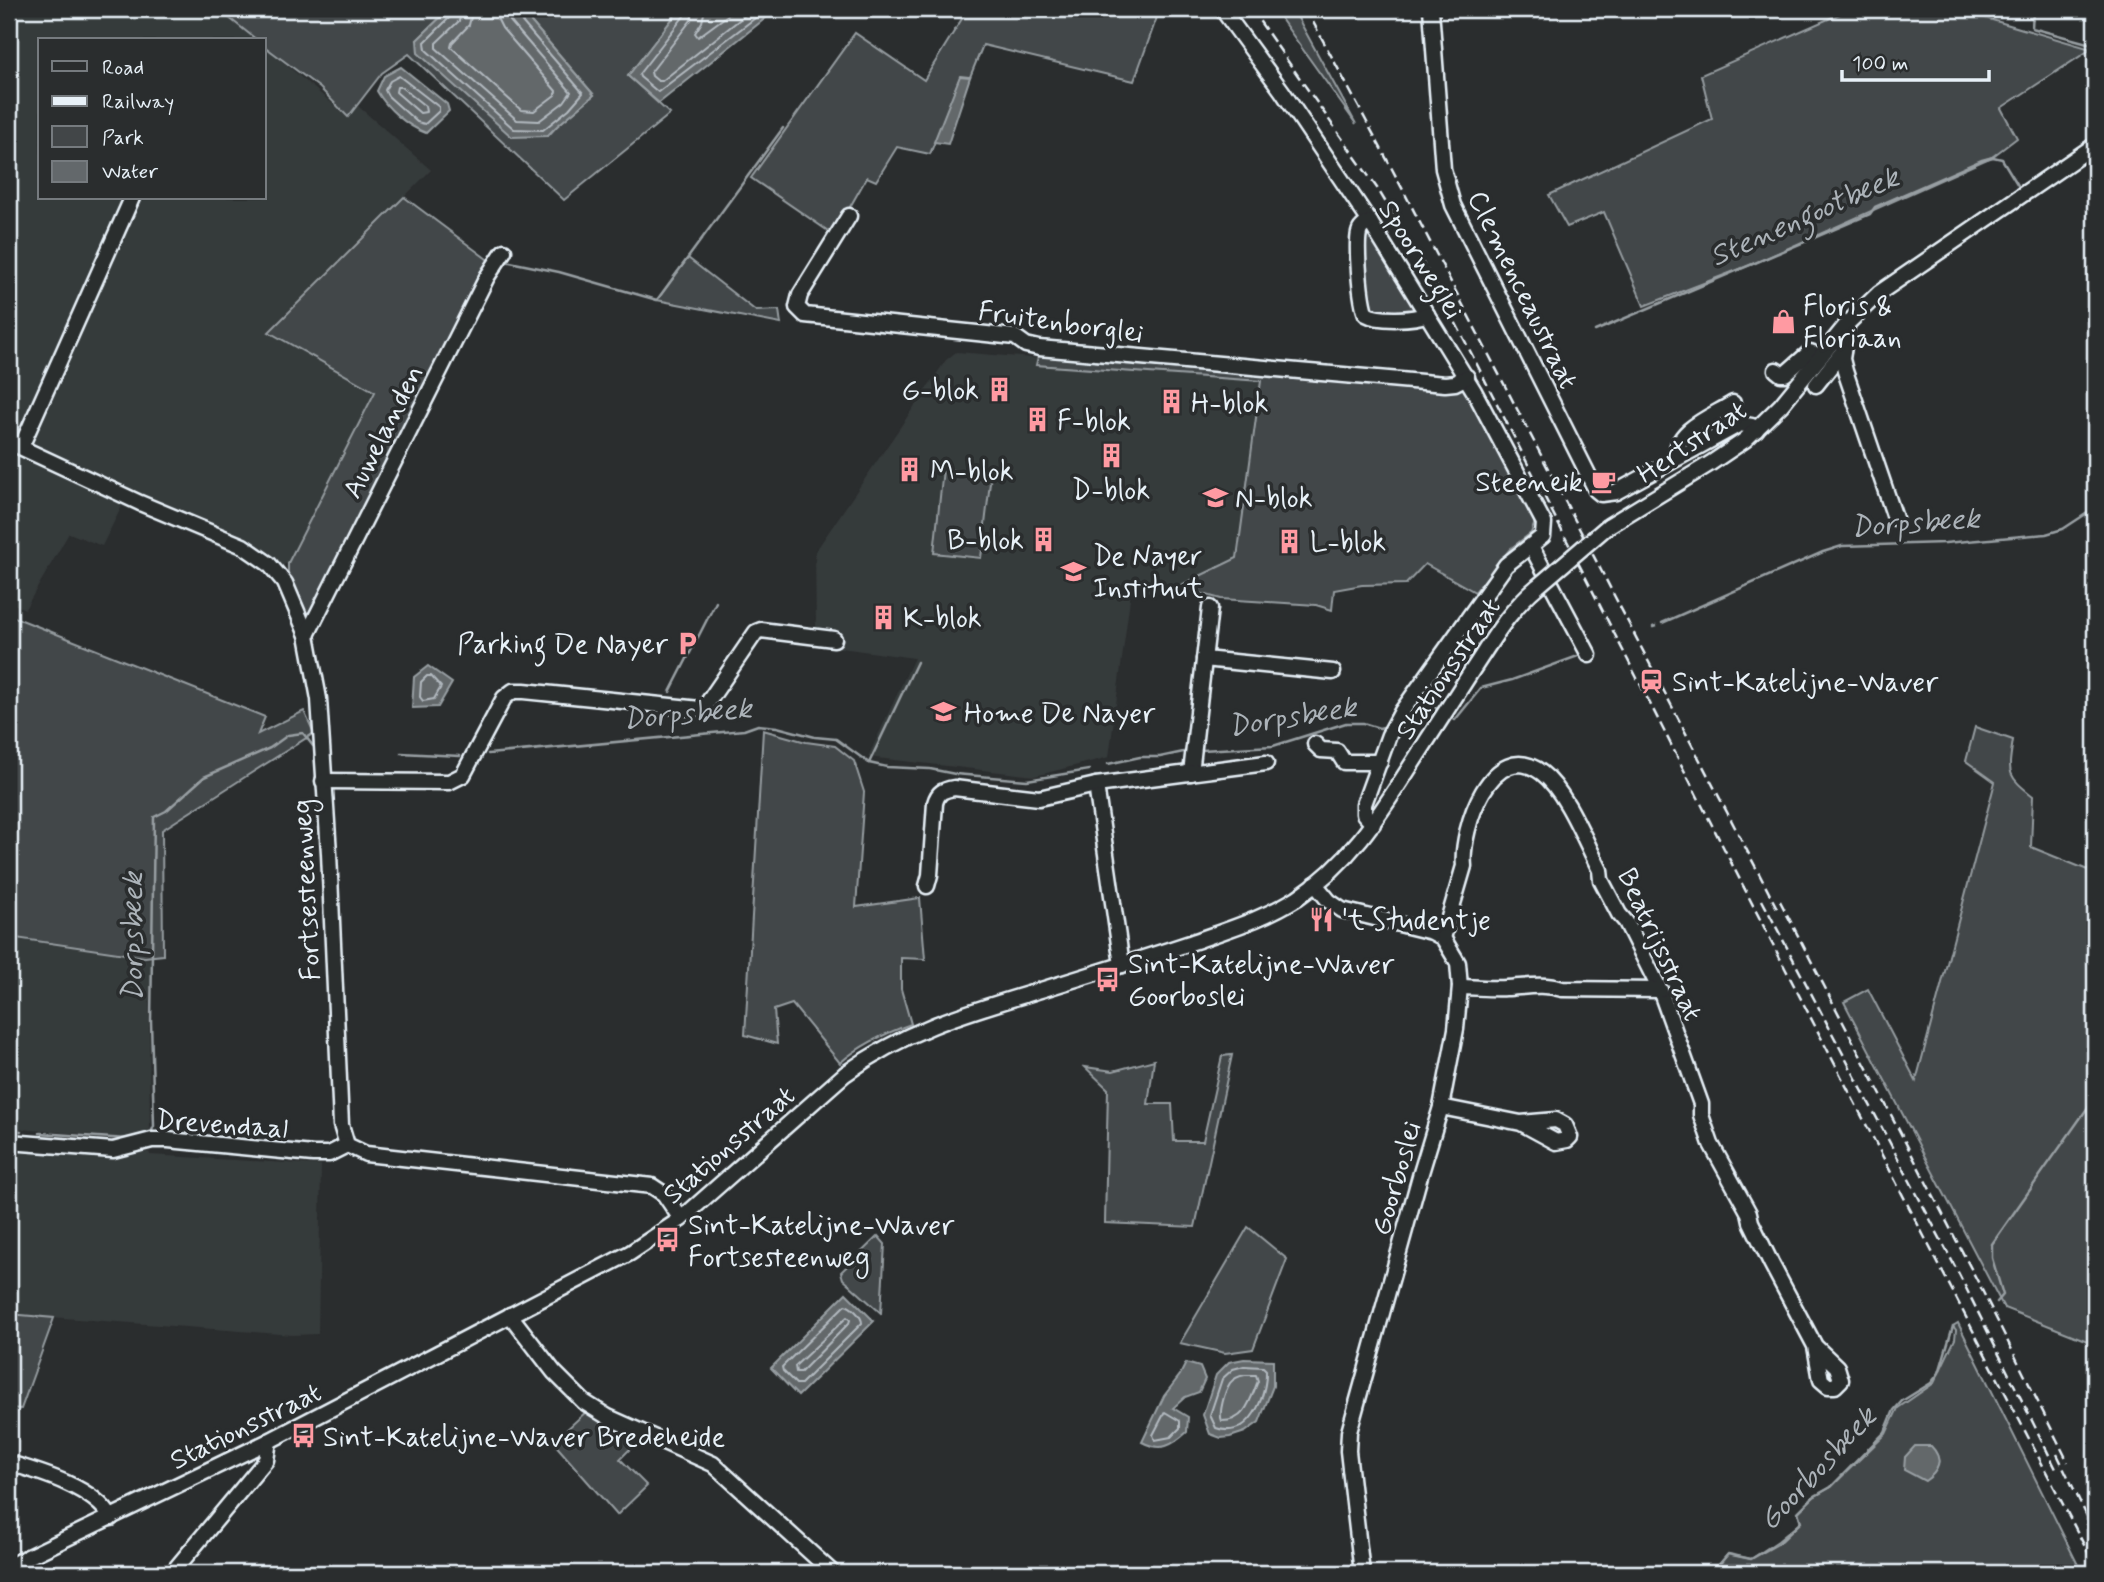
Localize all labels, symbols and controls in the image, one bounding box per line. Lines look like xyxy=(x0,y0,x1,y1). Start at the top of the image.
legend xyxy=(38,38,266,200)
scale bar xyxy=(1842,38,1988,82)
text: 100 m xyxy=(1852,50,1908,78)
text: Road xyxy=(102,54,144,82)
text: Railway xyxy=(102,88,174,116)
text: Park xyxy=(102,124,144,152)
text: Water xyxy=(102,158,158,186)
water label: Stenengootbeek xyxy=(1704,158,1909,280)
street label: Clemenceaustraat xyxy=(1458,185,1586,395)
street label: Spoorweglei xyxy=(1366,194,1471,329)
place label: Floris & Floriaan xyxy=(1803,289,1902,358)
street label: Fruitenborglei xyxy=(976,294,1146,353)
shop icon: Floris & Floriaan xyxy=(1769,307,1797,335)
street label: Auwelanden xyxy=(335,359,434,505)
place label: G-blok xyxy=(902,373,979,410)
building icon: G-blok xyxy=(985,375,1013,403)
place label: H-blok xyxy=(1191,386,1268,423)
building icon: H-blok xyxy=(1157,388,1185,416)
street label: Hertstraat xyxy=(1630,393,1755,493)
place label: F-blok xyxy=(1057,404,1131,441)
building icon: F-blok xyxy=(1023,406,1051,434)
building icon: D-blok xyxy=(1097,441,1125,469)
place label: M-blok xyxy=(930,454,1014,491)
building icon: M-blok xyxy=(896,456,924,484)
place label: Steeneik xyxy=(1475,465,1583,502)
cafe icon: Steeneik xyxy=(1589,467,1617,495)
place label: D-blok xyxy=(1072,473,1150,510)
place label: N-blok xyxy=(1235,481,1313,518)
school or university icon: N-blok xyxy=(1201,483,1229,511)
water label: Dorpsbeek xyxy=(1849,499,1983,547)
place label: B-blok xyxy=(947,523,1024,560)
building icon: B-blok xyxy=(1030,525,1058,553)
place label: L-blok xyxy=(1310,525,1386,562)
building icon: L-blok xyxy=(1276,527,1304,555)
place label: De Nayer Instituut xyxy=(1093,539,1204,608)
school or university icon: De Nayer Instituut xyxy=(1059,557,1087,585)
street label: Stationsstraat xyxy=(1388,591,1510,748)
place label: K-blok xyxy=(903,601,982,638)
building icon: K-blok xyxy=(869,603,897,631)
place label: Parking De Nayer xyxy=(457,627,669,667)
parking icon: Parking De Nayer xyxy=(674,629,702,657)
place label: Sint-Katelijne-Waver xyxy=(1672,665,1939,702)
station icon: Sint-Katelijne-Waver xyxy=(1638,667,1666,695)
water label: Dorpsbeek xyxy=(1225,688,1361,747)
water label: Dorpsbeek xyxy=(621,689,755,740)
place label: Home De Nayer xyxy=(964,696,1156,733)
school or university icon: Home De Nayer xyxy=(930,698,958,726)
street label: Fortsesteenweg xyxy=(284,798,333,982)
street label: Beatrijsstraat xyxy=(1607,863,1710,1027)
water label: Dorpsbeek xyxy=(114,870,153,1002)
place label: 't Studentje xyxy=(1342,903,1491,940)
restaurant icon: 't Studentje xyxy=(1308,905,1336,933)
place label: Sint-Katelijne-Waver Goorboslei xyxy=(1128,947,1395,1016)
bus stop icon: Sint-Katelijne-Waver Goorboslei xyxy=(1094,965,1122,993)
street label: Stationsstraat xyxy=(656,1078,804,1214)
street label: Drevendaal xyxy=(155,1102,289,1149)
street label: Goorboslei xyxy=(1363,1117,1431,1240)
place label: Sint-Katelijne-Waver Fortsesteenweg xyxy=(688,1208,955,1279)
bus stop icon: Sint-Katelijne-Waver Fortsesteenweg xyxy=(654,1226,682,1254)
street label: Stationsstraat xyxy=(164,1375,328,1480)
water label: Goorbosbeek xyxy=(1751,1397,1887,1539)
place label: Sint-Katelijne-Waver Bredeheide xyxy=(323,1420,725,1457)
bus stop icon: Sint-Katelijne-Waver Bredeheide xyxy=(289,1422,317,1450)

